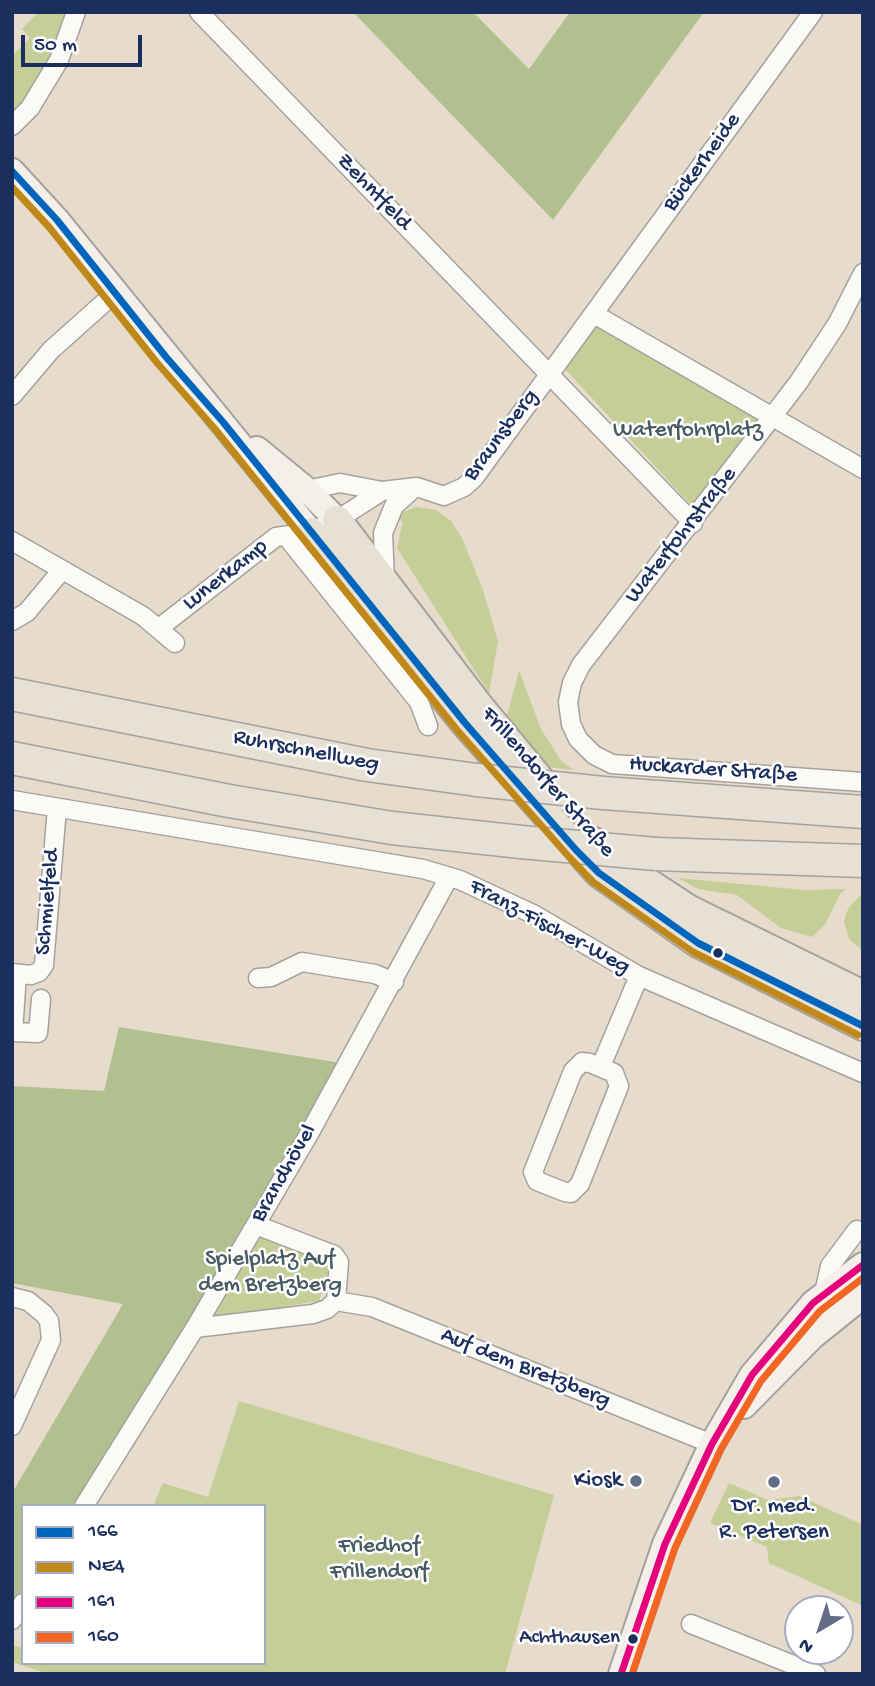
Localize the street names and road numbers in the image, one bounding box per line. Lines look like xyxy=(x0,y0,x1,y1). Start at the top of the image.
street label: Bückerheide xyxy=(658,108,748,218)
street label: Zehntfeld xyxy=(329,149,417,237)
street label: Braunsberg xyxy=(458,385,546,487)
street label: Waterfohrstraße xyxy=(620,462,744,610)
street label: Lunerkamp xyxy=(178,534,274,618)
street label: Frillendorfer Straße xyxy=(474,702,620,864)
street label: Ruhrschnellweg xyxy=(231,724,381,780)
street label: Huckarder Straße xyxy=(628,751,798,791)
street label: Schmielfeld xyxy=(31,848,67,956)
street label: Franz-Fischer-Weg xyxy=(464,874,634,982)
street label: Brandhövel xyxy=(246,1120,324,1228)
street label: Auf dem Bretzberg xyxy=(436,1322,614,1416)

